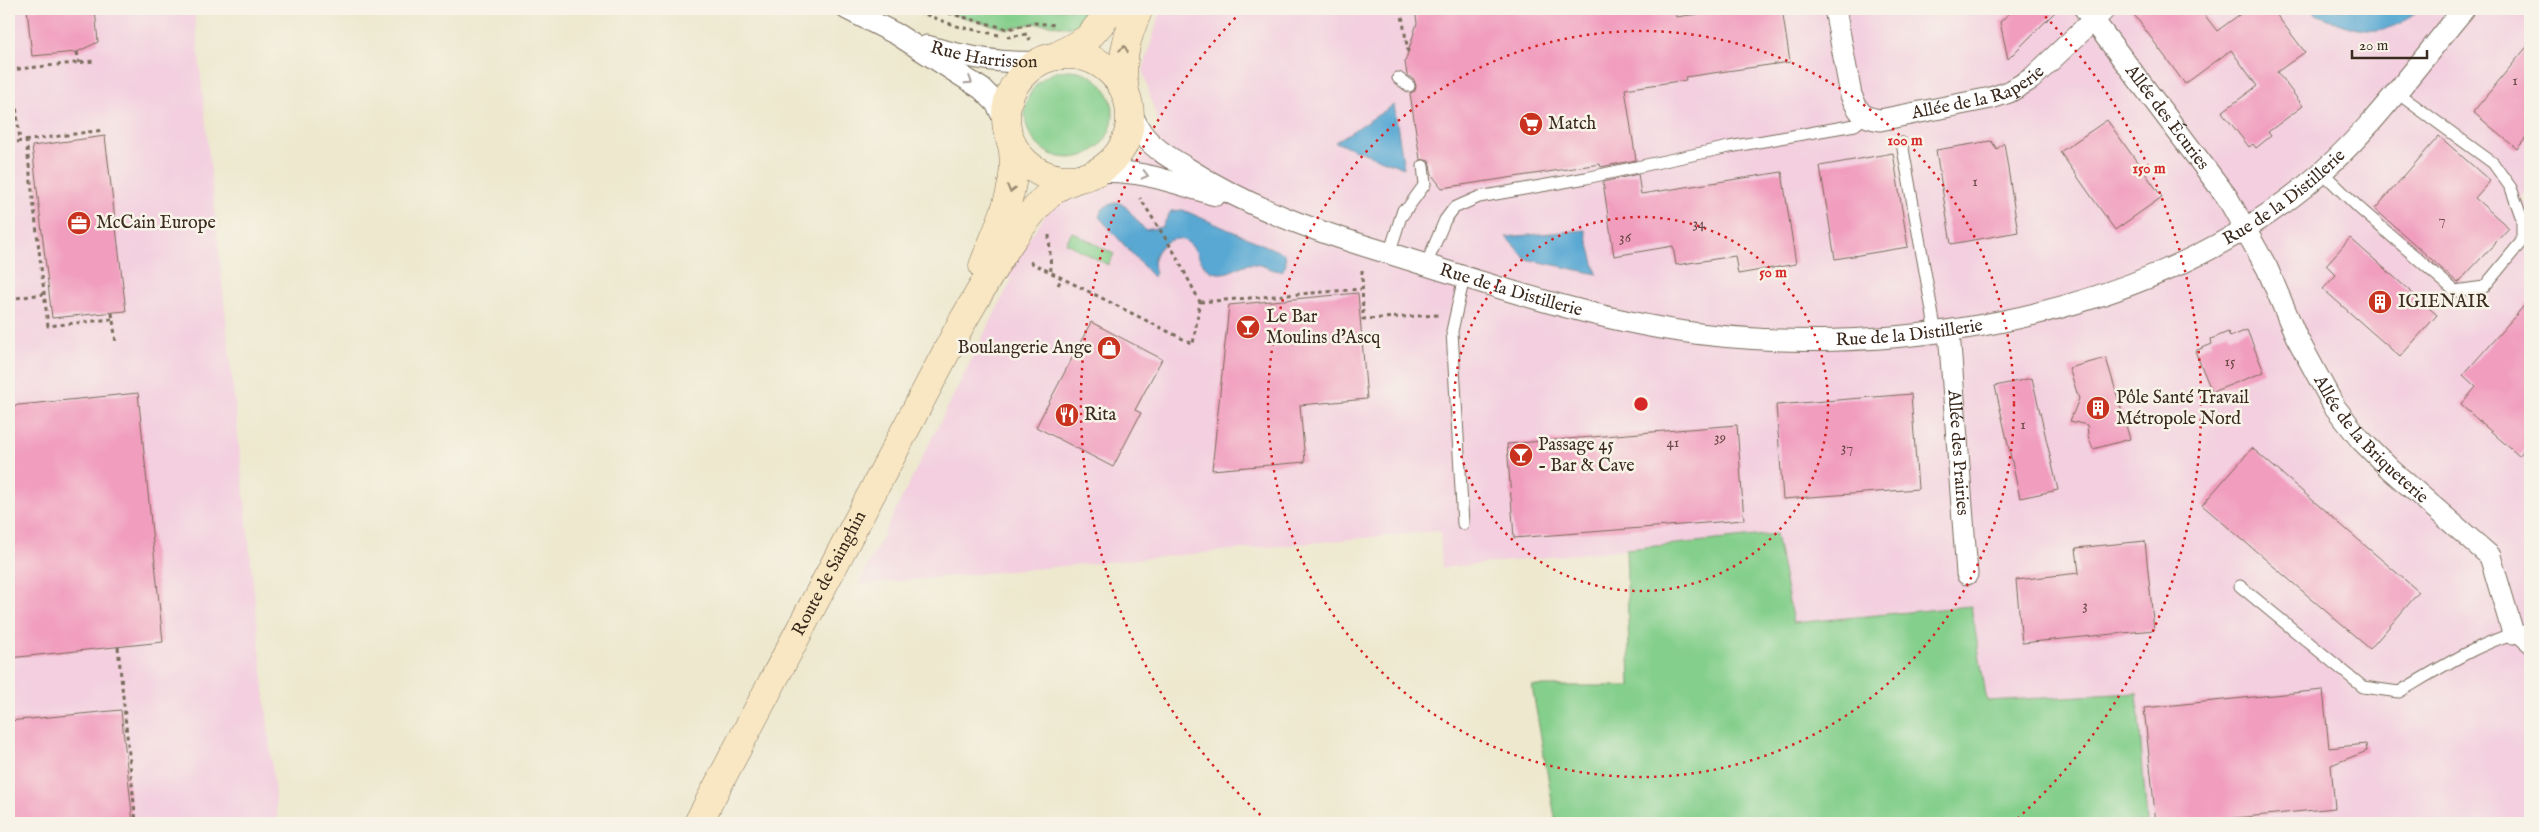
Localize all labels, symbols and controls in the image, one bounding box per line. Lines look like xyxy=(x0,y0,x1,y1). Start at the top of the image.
scale bar xyxy=(2352,28,2426,60)
street label: Rue Harrisson xyxy=(928,36,1038,74)
text: 20 m xyxy=(2359,36,2389,55)
one-way arrow xyxy=(1119,45,1129,54)
street label: Allée des Écuries xyxy=(2119,59,2214,175)
street label: Allée de la Raperie xyxy=(1909,61,2050,125)
house number: 1 xyxy=(2512,71,2518,90)
one-way arrow xyxy=(963,74,972,84)
supermarket icon: Match xyxy=(1518,111,1544,137)
place label: Match xyxy=(1548,113,1597,136)
text: 100 m xyxy=(1887,131,1923,150)
street label: Rue de la Distillerie xyxy=(2219,144,2351,251)
text: 150 m xyxy=(2132,159,2166,178)
one-way arrow xyxy=(1141,169,1150,180)
house number: 1 xyxy=(1972,172,1978,191)
one-way arrow xyxy=(1006,184,1016,192)
office icon: McCain Europe xyxy=(66,210,92,236)
house number: 7 xyxy=(2438,210,2446,229)
place label: McCain Europe xyxy=(96,212,216,235)
house number: 34 xyxy=(1693,214,1706,233)
house number: 36 xyxy=(1619,228,1632,247)
street label: Rue de la Distillerie xyxy=(1437,258,1585,322)
text: 50 m xyxy=(1759,263,1787,282)
building icon: IGIENAIR xyxy=(2367,289,2393,315)
place label: IGIENAIR xyxy=(2398,291,2490,314)
place label: Le Bar Moulins d'Ascq xyxy=(1266,306,1381,350)
bar icon: Le Bar Moulins d'Ascq xyxy=(1235,314,1261,340)
street label: Rue de la Distillerie xyxy=(1835,314,1985,352)
shop icon: Boulangerie Ange xyxy=(1096,335,1122,361)
place label: Boulangerie Ange xyxy=(957,337,1092,360)
house number: 15 xyxy=(2224,352,2236,371)
street label: Allée de la Briqueterie xyxy=(2308,371,2433,509)
place label: Pôle Santé Travail Métropole Nord xyxy=(2116,387,2249,431)
street label: Allée des Prairies xyxy=(1942,388,1974,516)
centre of rings xyxy=(1632,395,1650,413)
building icon: Pôle Santé Travail Métropole Nord xyxy=(2085,395,2111,421)
restaurant icon: Rita xyxy=(1054,402,1080,428)
place label: Rita xyxy=(1084,404,1117,427)
house number: 1 xyxy=(2020,415,2026,434)
house number: 39 xyxy=(1714,428,1726,447)
house number: 41 xyxy=(1667,433,1679,452)
place label: Passage 45 - Bar & Cave xyxy=(1538,434,1635,478)
house number: 37 xyxy=(1841,438,1853,457)
bar icon: Passage 45 - Bar & Cave xyxy=(1508,442,1534,468)
street label: Route de Sainghin xyxy=(787,507,872,640)
house number: 3 xyxy=(2082,596,2088,615)

